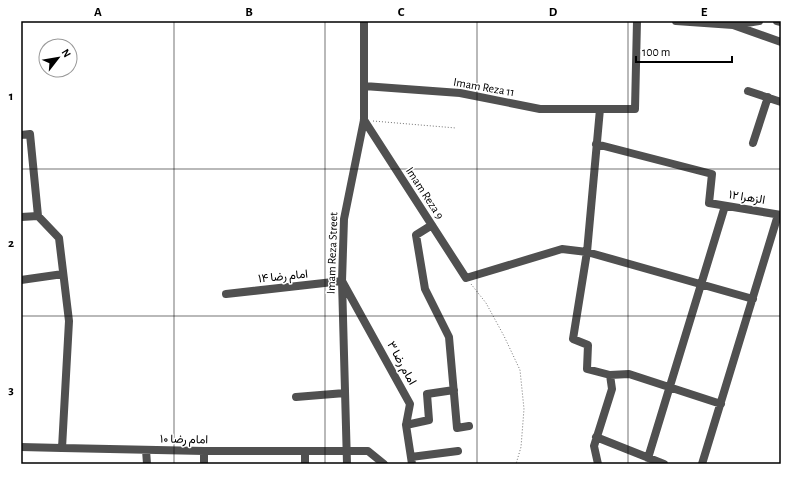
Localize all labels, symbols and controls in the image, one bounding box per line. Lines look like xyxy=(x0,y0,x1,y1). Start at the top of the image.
text: A xyxy=(94,6,102,19)
text: B xyxy=(245,6,253,19)
text: C xyxy=(398,6,405,19)
text: D xyxy=(549,6,558,19)
text: E xyxy=(701,6,708,19)
north arrow xyxy=(38,38,78,78)
scale bar xyxy=(636,38,732,64)
text: 100 m xyxy=(642,46,670,58)
text: N xyxy=(59,47,73,59)
street label: Imam Reza 11 xyxy=(452,76,516,98)
text: 1 xyxy=(9,90,13,103)
street label: Imam Reza 9 xyxy=(404,165,446,222)
street label: الزهرا ۱۲ xyxy=(728,188,766,208)
street label: Imam Reza Street xyxy=(325,212,339,294)
text: 2 xyxy=(8,237,14,250)
street label: امام رضا ۱۴ xyxy=(257,267,309,287)
street label: امام رضا ۳ xyxy=(383,339,419,388)
text: 3 xyxy=(8,384,14,397)
street label: امام رضا ۱۰ xyxy=(160,433,208,447)

